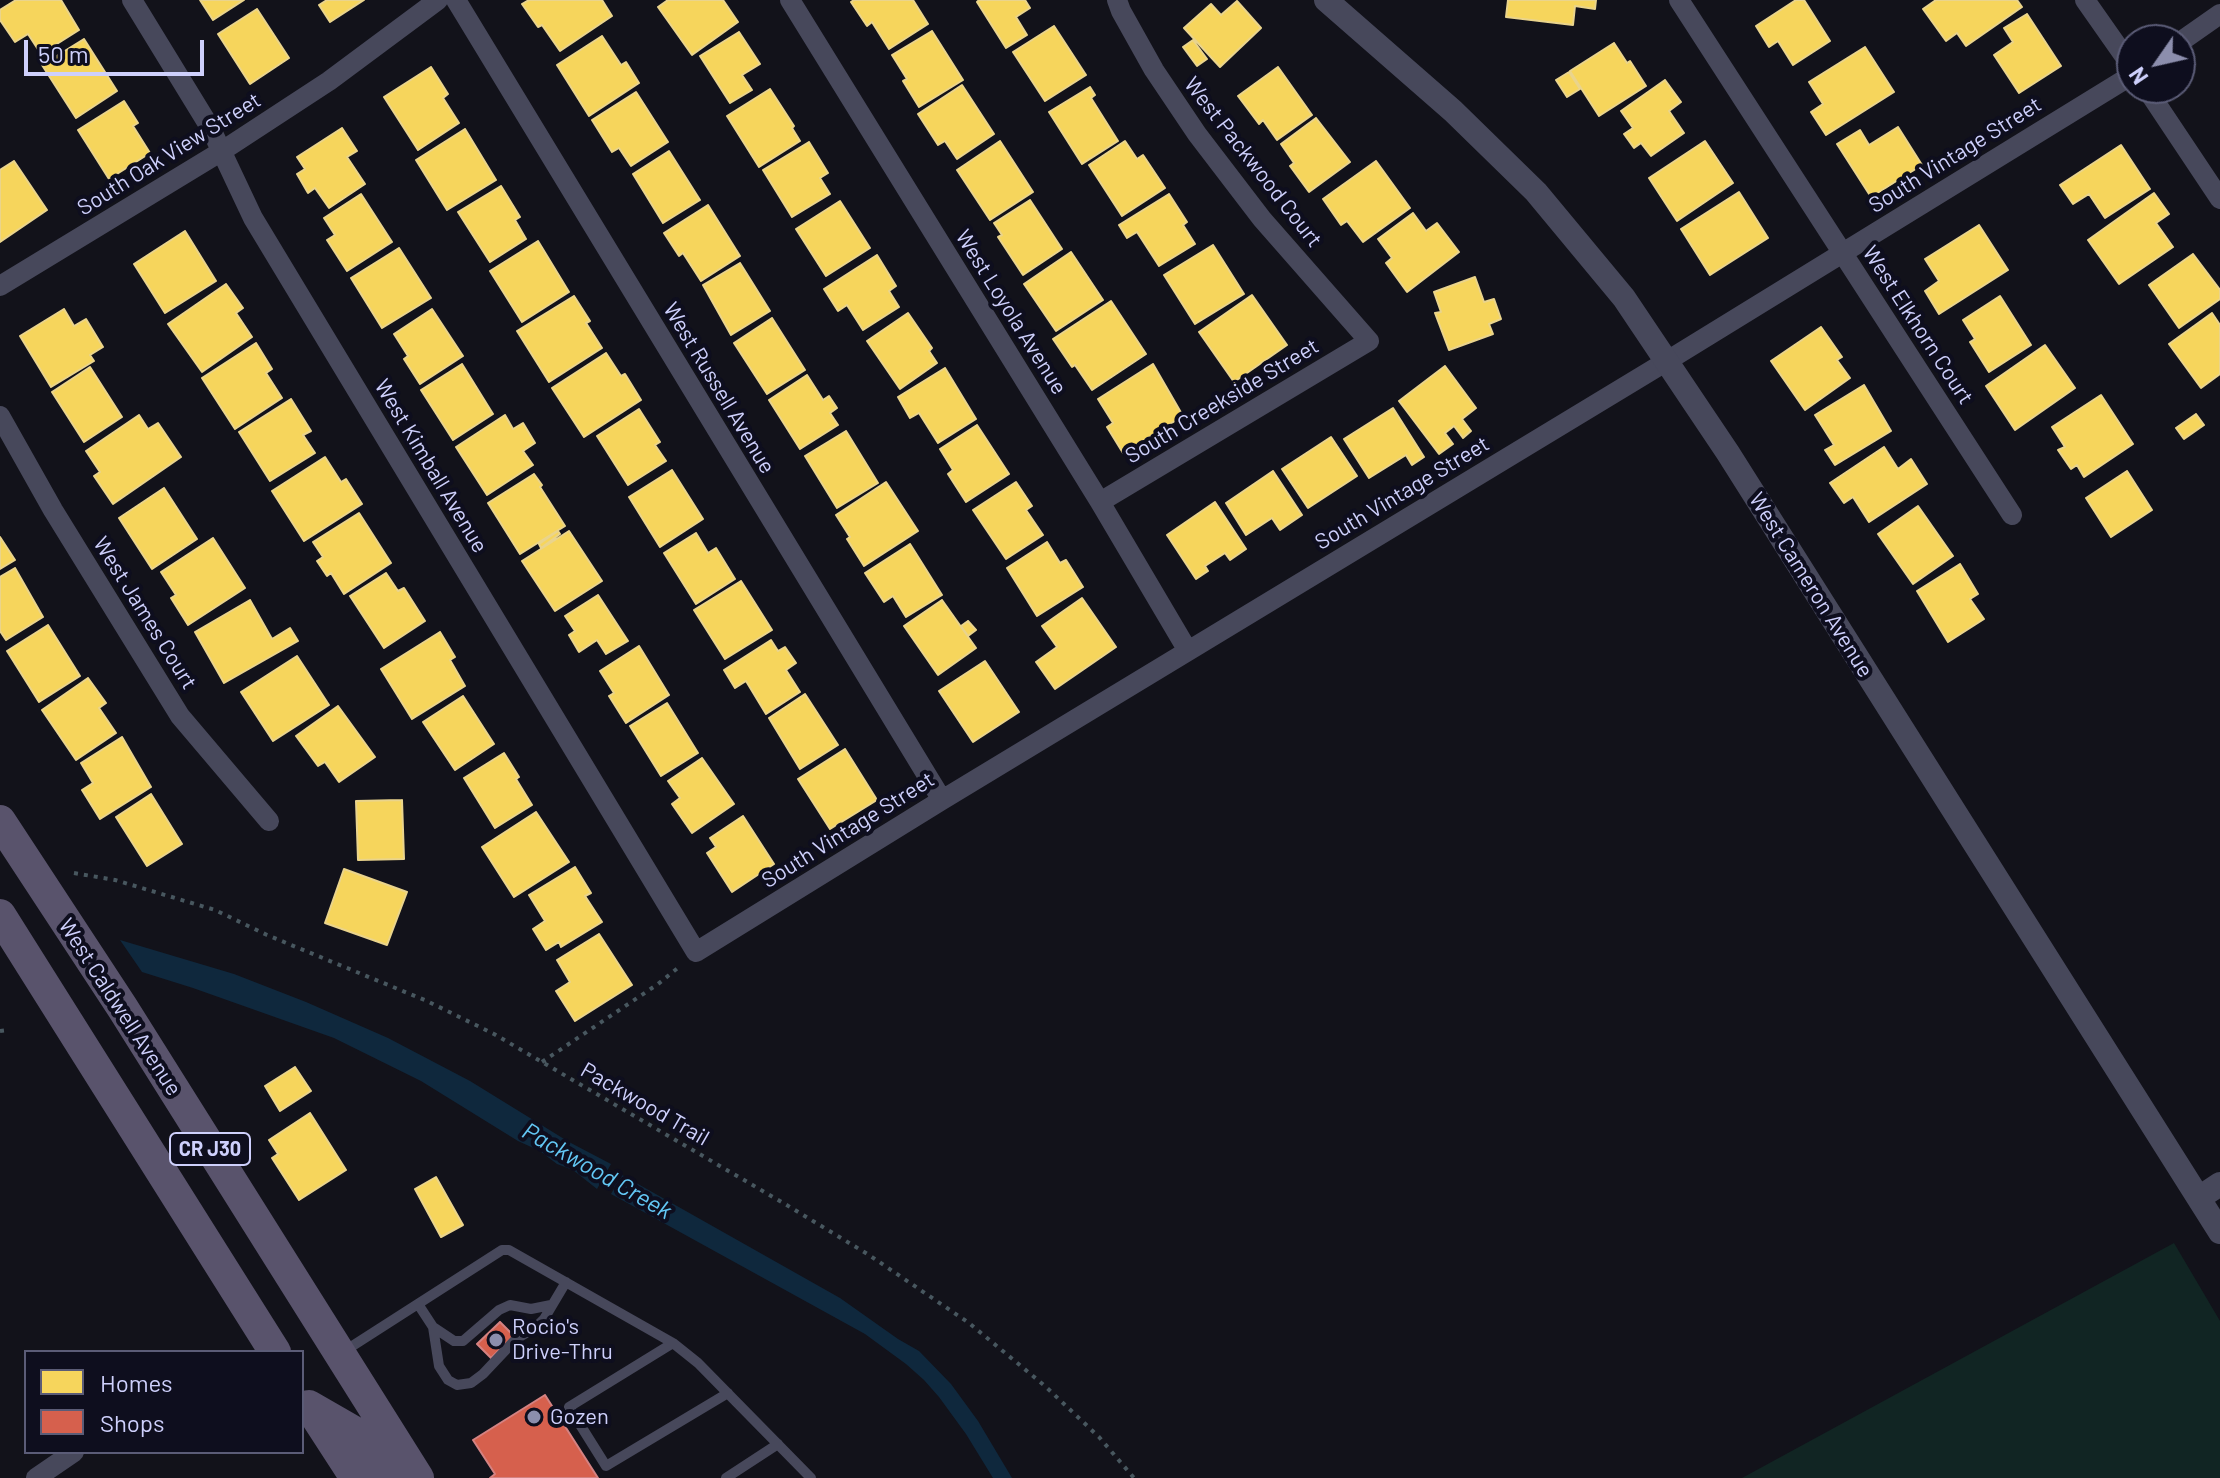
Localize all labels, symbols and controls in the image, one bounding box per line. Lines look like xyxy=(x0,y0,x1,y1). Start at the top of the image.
scale bar xyxy=(28,24,208,74)
north arrow xyxy=(2116,24,2196,104)
text: 50 m xyxy=(38,39,89,68)
text: N xyxy=(2123,63,2153,90)
street label: West Packwood Court xyxy=(1178,72,1328,252)
street label: South Oak View Street xyxy=(72,87,266,221)
street label: South Vintage Street xyxy=(1864,91,2046,219)
street label: West Loyola Avenue xyxy=(950,225,1072,399)
street label: West Elkhorn Court xyxy=(1857,241,1979,409)
street label: West Russell Avenue xyxy=(657,298,781,478)
street label: South Creekside Street xyxy=(1121,333,1323,469)
street label: West Kimball Avenue xyxy=(369,374,493,558)
street label: South Vintage Street xyxy=(1310,431,1494,555)
street label: West Cameron Avenue xyxy=(1743,488,1879,682)
street label: West James Court xyxy=(88,532,202,694)
street label: South Vintage Street xyxy=(757,766,939,894)
street label: West Caldwell Avenue xyxy=(53,913,187,1101)
street label: Packwood Trail xyxy=(576,1057,714,1151)
water label: Packwood Creek xyxy=(517,1117,677,1225)
road number: CR J30 xyxy=(170,1133,250,1165)
place label: Rocio's Drive-Thru xyxy=(512,1314,613,1366)
marker: Rocio's Drive-Thru xyxy=(487,1331,505,1349)
legend xyxy=(24,1350,304,1454)
text: Homes xyxy=(100,1368,173,1397)
place label: Gozen xyxy=(550,1404,609,1430)
text: Shops xyxy=(100,1408,165,1437)
marker: Gozen xyxy=(525,1408,543,1426)

